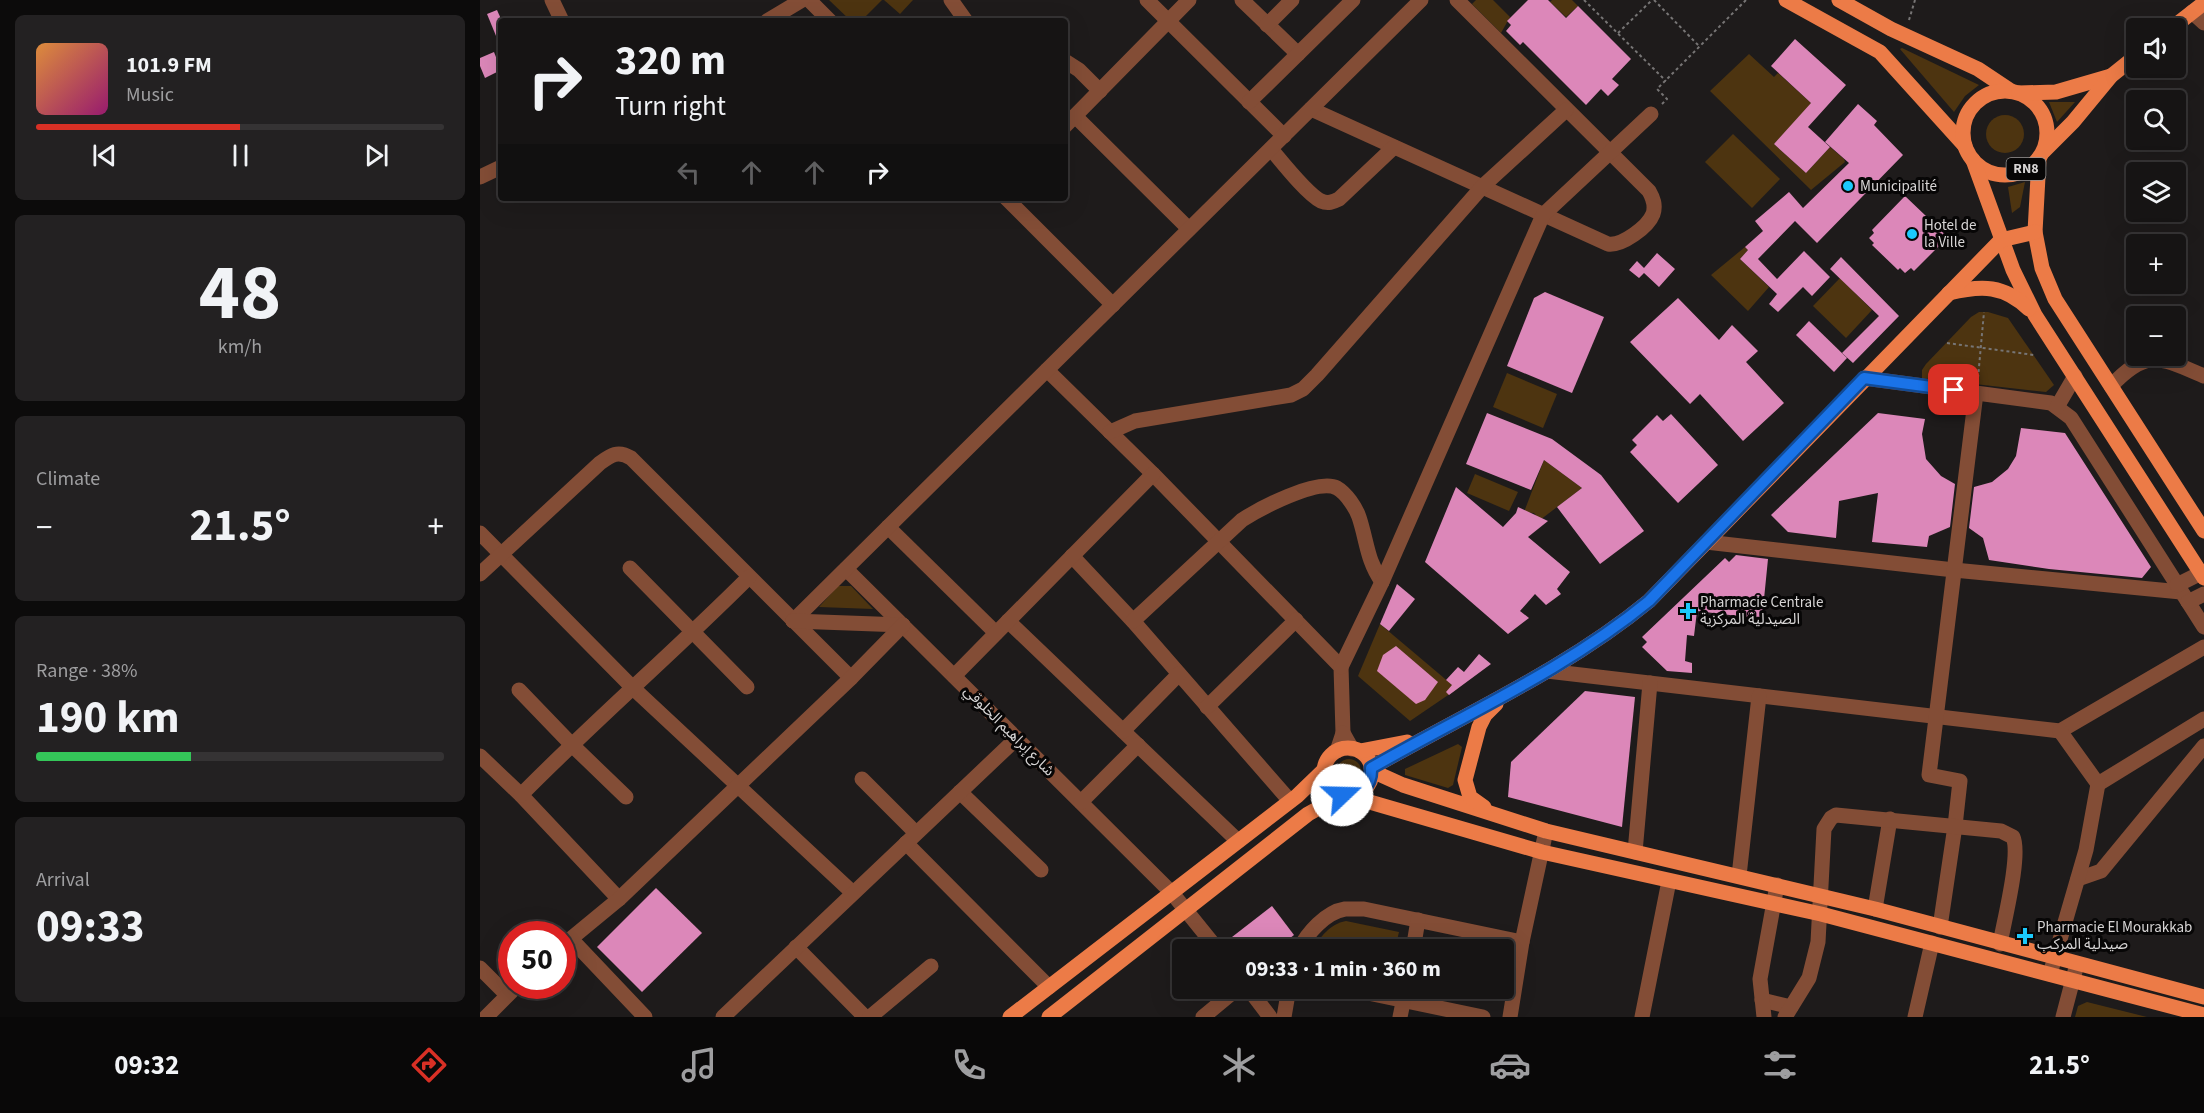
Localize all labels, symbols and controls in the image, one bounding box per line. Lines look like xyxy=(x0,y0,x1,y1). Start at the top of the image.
map controls xyxy=(2126,18,2186,366)
button: sound xyxy=(2126,18,2186,78)
text: 320 m xyxy=(615,31,726,91)
icon: right xyxy=(516,42,594,120)
text: 101.9 FM xyxy=(126,49,212,81)
text: Music xyxy=(126,81,174,109)
text: Turn right xyxy=(615,87,726,126)
button: search xyxy=(2126,90,2186,150)
icon: previous xyxy=(88,139,121,172)
icon: pause xyxy=(224,139,257,172)
icon: next xyxy=(360,139,393,172)
icon: left xyxy=(672,156,705,189)
icon: ahead xyxy=(735,156,768,189)
icon: ahead xyxy=(798,156,831,189)
icon: right xyxy=(861,156,894,189)
road number: RN8 xyxy=(2006,158,2046,180)
button: layers xyxy=(2126,162,2186,222)
place label: Municipalité xyxy=(1860,176,1937,197)
marker: Municipalité xyxy=(1841,179,1855,193)
place label: Hotel de la Ville xyxy=(1924,215,1977,253)
marker: Hotel de la Ville xyxy=(1905,227,1919,241)
button: + xyxy=(2126,234,2186,294)
text: 48 xyxy=(199,238,281,349)
button: − xyxy=(2126,306,2186,366)
text: km/h xyxy=(218,333,262,361)
pin xyxy=(1928,364,1979,415)
icon: arrive xyxy=(1937,373,1970,406)
text: Climate xyxy=(36,465,100,493)
text: 21.5° xyxy=(189,494,291,558)
text: − xyxy=(36,504,52,551)
text: + xyxy=(428,504,444,551)
place label: Pharmacie Centrale الصيدلية المركزية xyxy=(1700,592,1823,630)
marker: Pharmacie Centrale الصيدلية المركزية xyxy=(1681,604,1695,618)
text: Range · 38% xyxy=(36,657,137,685)
street label: شارع إبراهيم الخلوقي xyxy=(958,681,1059,782)
text: 190 km xyxy=(36,686,180,750)
position arrow xyxy=(1310,763,1374,827)
text: Arrival xyxy=(36,866,90,894)
text: 09:33 xyxy=(36,895,145,959)
place label: Pharmacie El Mourakkab صيدلية المركب xyxy=(2037,917,2192,955)
speed limit sign: 50 xyxy=(498,921,576,999)
marker: Pharmacie El Mourakkab صيدلية المركب xyxy=(2018,929,2032,943)
text: 09:33 · 1 min · 360 m xyxy=(1245,953,1441,985)
icon: directions xyxy=(408,1044,450,1086)
icon: music xyxy=(678,1044,720,1086)
icon: phone xyxy=(948,1044,990,1086)
icon: climate xyxy=(1218,1044,1260,1086)
icon: car xyxy=(1489,1044,1531,1086)
icon: filters xyxy=(1759,1044,1801,1086)
text: 09:32 xyxy=(114,1046,179,1085)
text: 21.5° xyxy=(2029,1046,2090,1085)

